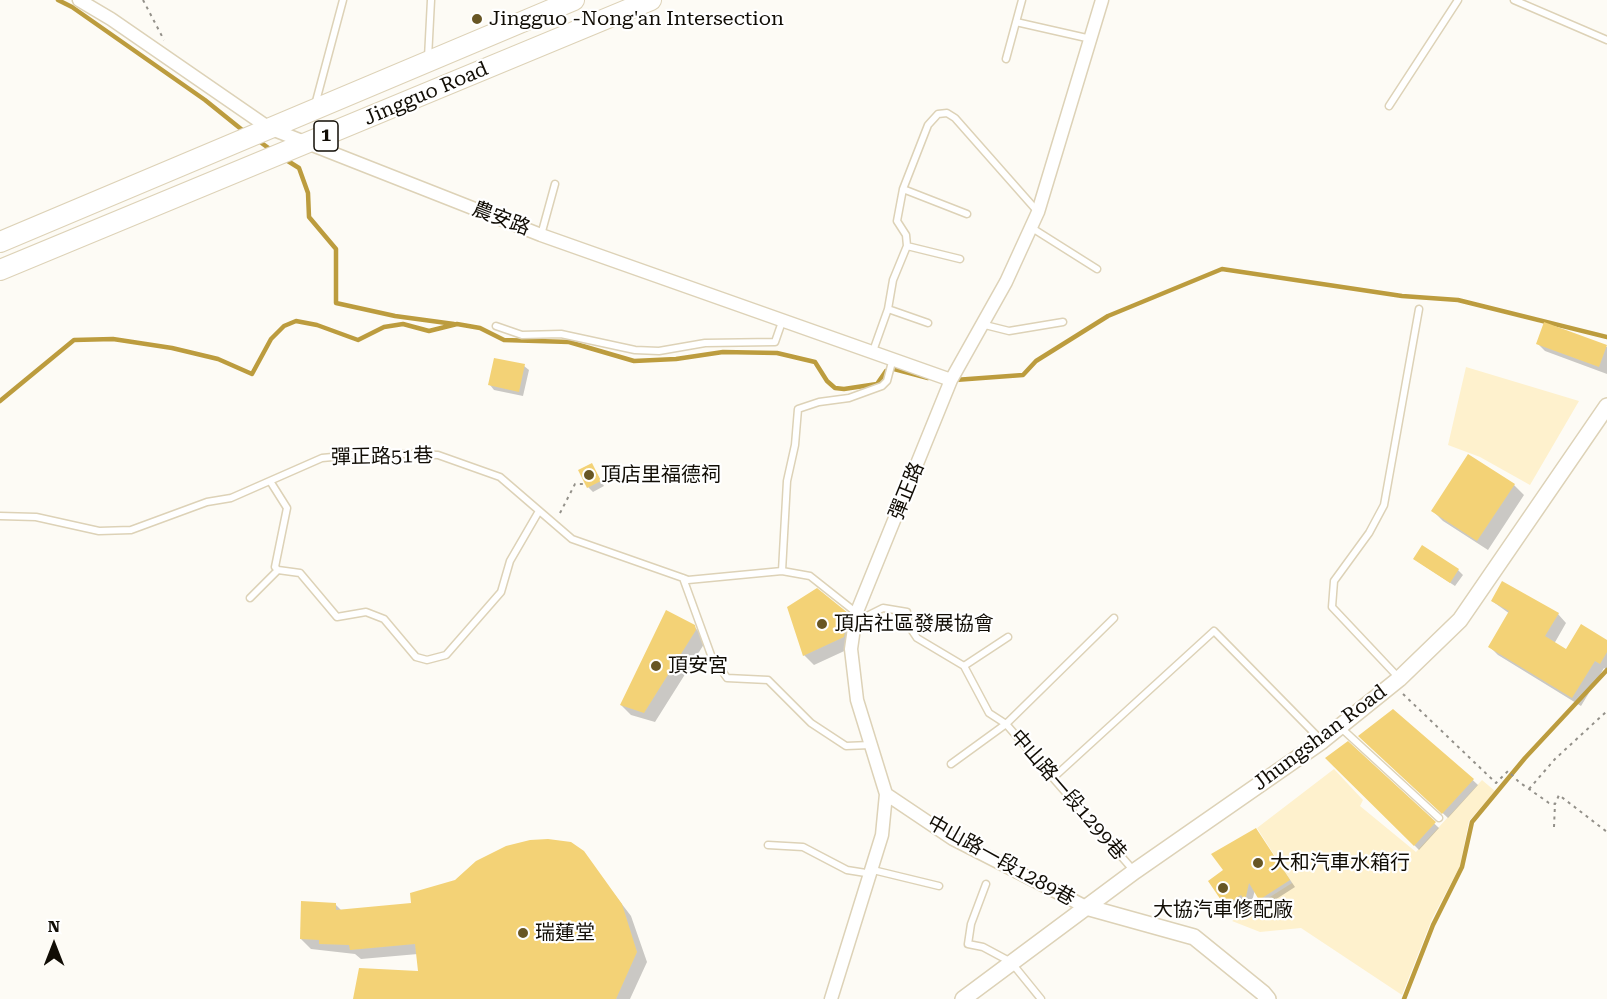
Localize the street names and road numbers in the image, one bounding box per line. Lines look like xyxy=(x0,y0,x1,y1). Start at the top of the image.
street label: Jingguo Road xyxy=(360,57,492,131)
road number: 1 xyxy=(314,121,338,151)
street label: 農安路 xyxy=(469,197,533,241)
street label: 彈正路51巷 xyxy=(331,444,433,470)
street label: 彈正路 xyxy=(885,459,929,523)
street label: Jhungshan Road xyxy=(1248,680,1392,796)
street label: 中山路一段1299巷 xyxy=(1005,725,1131,865)
street label: 中山路一段1289巷 xyxy=(923,811,1079,911)

